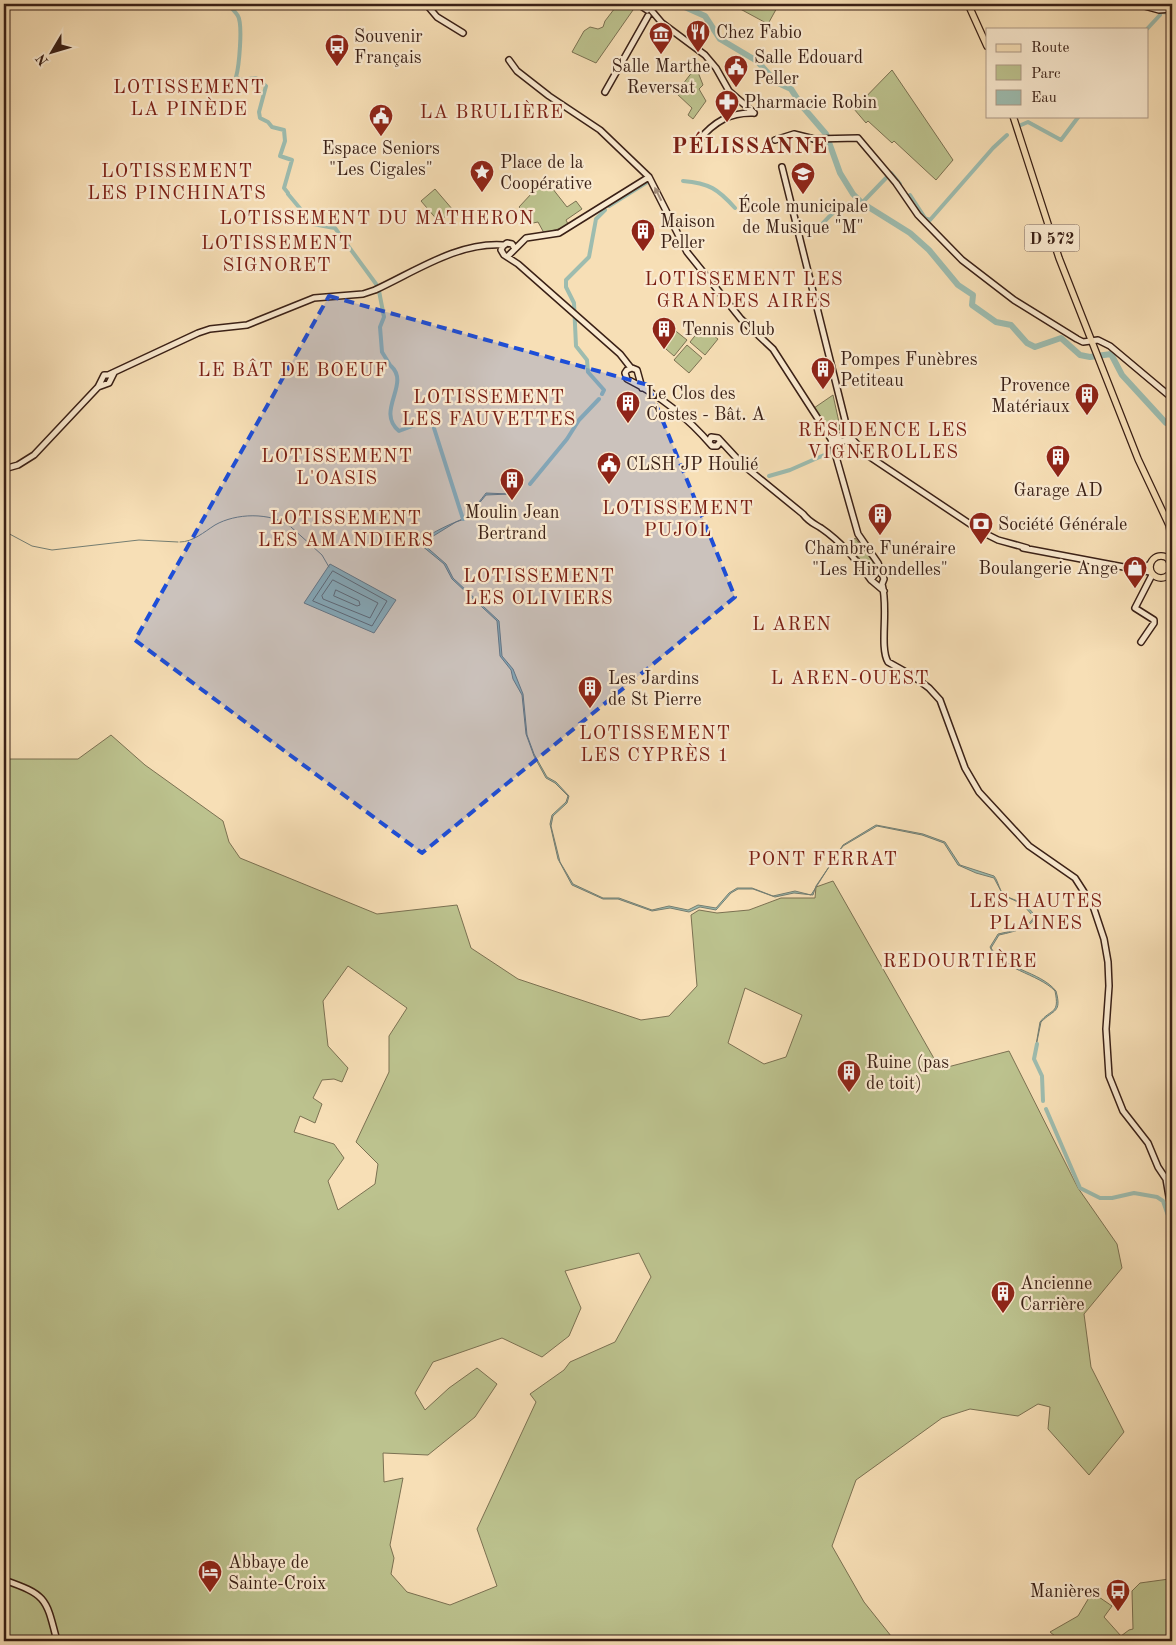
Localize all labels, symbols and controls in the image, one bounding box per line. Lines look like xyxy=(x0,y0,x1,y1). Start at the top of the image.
restaurant icon: Chez Fabio xyxy=(685,19,711,53)
museum icon: Salle Marthe Reversat xyxy=(648,21,674,55)
place label: Chez Fabio xyxy=(716,24,802,42)
north arrow xyxy=(28,28,78,78)
place label: Souvenir Français xyxy=(354,28,423,67)
legend xyxy=(986,28,1148,118)
bus stop icon: Souvenir Français xyxy=(324,33,350,67)
text: Route xyxy=(1031,41,1069,56)
place label: Salle Edouard Peller xyxy=(754,49,863,88)
text: N xyxy=(34,51,51,68)
public building icon: Salle Edouard Peller xyxy=(723,54,749,88)
place label: Salle Marthe Reversat xyxy=(612,58,710,97)
text: Parc xyxy=(1031,67,1061,82)
district label: LOTISSEMENT LA PINÈDE xyxy=(113,79,265,120)
pharmacy icon: Pharmacie Robin xyxy=(714,89,740,123)
text: Eau xyxy=(1031,91,1057,106)
place label: Pharmacie Robin xyxy=(744,94,877,112)
district label: LA BRULIÈRE xyxy=(420,100,564,123)
public building icon: Espace Seniors "Les Cigales" xyxy=(368,103,394,137)
district label: PÉLISSANNE xyxy=(672,131,828,158)
place label: Espace Seniors "Les Cigales" xyxy=(322,140,440,179)
place label: Place de la Coopérative xyxy=(500,154,592,193)
place icon: Place de la Coopérative xyxy=(469,159,495,193)
school or university icon: École municipale de Musique "M" xyxy=(790,161,816,195)
district label: LOTISSEMENT LES PINCHINATS xyxy=(87,163,267,204)
one-way arrow xyxy=(654,187,662,202)
place label: École municipale de Musique "M" xyxy=(738,194,868,237)
district label: LOTISSEMENT DU MATHERON xyxy=(219,210,535,229)
place label: Maison Peller xyxy=(660,213,716,252)
building icon: Maison Peller xyxy=(630,218,656,252)
road number: D 572 xyxy=(1024,224,1080,252)
district label: LOTISSEMENT SIGNORET xyxy=(201,235,353,276)
district label: LOTISSEMENT LES GRANDES AIRES xyxy=(645,271,843,312)
building icon: Tennis Club xyxy=(651,316,677,350)
place label: Tennis Club xyxy=(682,321,775,339)
place label: Pompes Funèbres Petiteau xyxy=(840,351,978,390)
building icon: Pompes Funèbres Petiteau xyxy=(810,356,836,390)
district label: LE BÂT DE BOEUF xyxy=(198,358,388,381)
place label: Provence Matériaux xyxy=(991,377,1070,416)
building icon: Provence Matériaux xyxy=(1074,382,1100,416)
place label: Le Clos des Costes - Bât. A xyxy=(646,385,766,424)
district label: LOTISSEMENT LES FAUVETTES xyxy=(402,389,576,430)
building icon: Le Clos des Costes - Bât. A xyxy=(615,390,641,424)
district label: RÉSIDENCE LES VIGNEROLLES xyxy=(798,418,968,463)
building icon: Garage AD xyxy=(1045,444,1071,478)
district label: LOTISSEMENT L'OASIS xyxy=(261,448,413,489)
public building icon: CLSH JP Houlié xyxy=(596,451,622,485)
place label: CLSH JP Houlié xyxy=(626,456,758,474)
building icon: Moulin Jean Bertrand xyxy=(499,467,525,501)
place label: Garage AD xyxy=(1014,482,1102,500)
district label: LOTISSEMENT PUJOL xyxy=(602,500,754,541)
building icon: Chambre Funéraire "Les Hirondelles" xyxy=(867,502,893,536)
place label: Moulin Jean Bertrand xyxy=(465,504,560,543)
district label: LOTISSEMENT LES AMANDIERS xyxy=(258,510,434,551)
bank icon: Société Générale xyxy=(968,511,994,545)
place label: Société Générale xyxy=(998,516,1127,534)
place label: Chambre Funéraire "Les Hirondelles" xyxy=(804,540,956,579)
shop icon: Boulangerie Ange xyxy=(1122,555,1148,589)
place label: Boulangerie Ange xyxy=(979,560,1118,578)
district label: LOTISSEMENT LES OLIVIERS xyxy=(463,568,615,609)
district label: L AREN xyxy=(752,616,832,635)
place label: Les Jardins de St Pierre xyxy=(608,670,702,709)
district label: L AREN-OUEST xyxy=(771,670,930,689)
building icon: Les Jardins de St Pierre xyxy=(577,675,603,709)
district label: LOTISSEMENT LES CYPRÈS 1 xyxy=(579,725,731,766)
district label: PONT FERRAT xyxy=(748,851,898,870)
district label: LES HAUTES PLAINES xyxy=(969,893,1103,934)
district label: REDOURTIÈRE xyxy=(883,949,1037,972)
place label: Ruine (pas de toit) xyxy=(866,1053,949,1093)
building icon: Ruine (pas de toit) xyxy=(836,1059,862,1093)
place label: Ancienne Carrière xyxy=(1020,1275,1092,1314)
building icon: Ancienne Carrière xyxy=(990,1280,1016,1314)
place label: Abbaye de Sainte-Croix xyxy=(228,1554,326,1593)
hotel icon: Abbaye de Sainte-Croix xyxy=(197,1559,223,1593)
bus stop icon: Manières xyxy=(1105,1578,1131,1612)
place label: Manières xyxy=(1030,1583,1100,1601)

